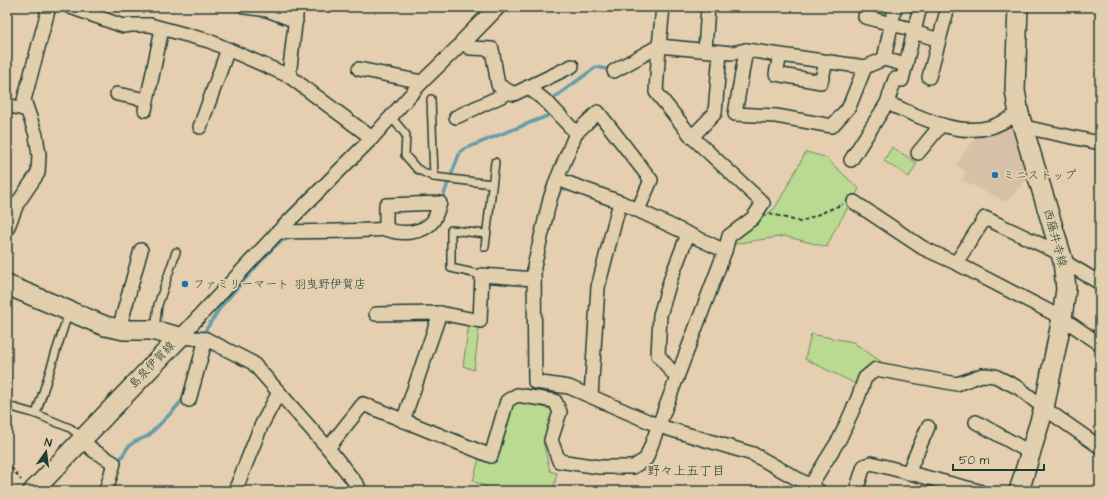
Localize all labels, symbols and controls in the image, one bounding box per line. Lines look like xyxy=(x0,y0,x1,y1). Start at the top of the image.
place label: ミニストップ xyxy=(1003,167,1076,184)
marker: ミニストップ xyxy=(990,170,1000,180)
street label: 西藤井寺線 xyxy=(1039,207,1071,269)
place label: ファミリーマート 羽曳野伊賀店 xyxy=(193,276,366,293)
marker: ファミリーマート 羽曳野伊賀店 xyxy=(180,279,190,289)
street label: 島泉伊賀線 xyxy=(125,338,179,392)
north arrow xyxy=(26,432,66,472)
text: N xyxy=(43,435,54,451)
scale bar xyxy=(953,446,1044,472)
text: 50 m xyxy=(959,452,990,469)
district label: 野々上五丁目 xyxy=(647,462,725,480)

